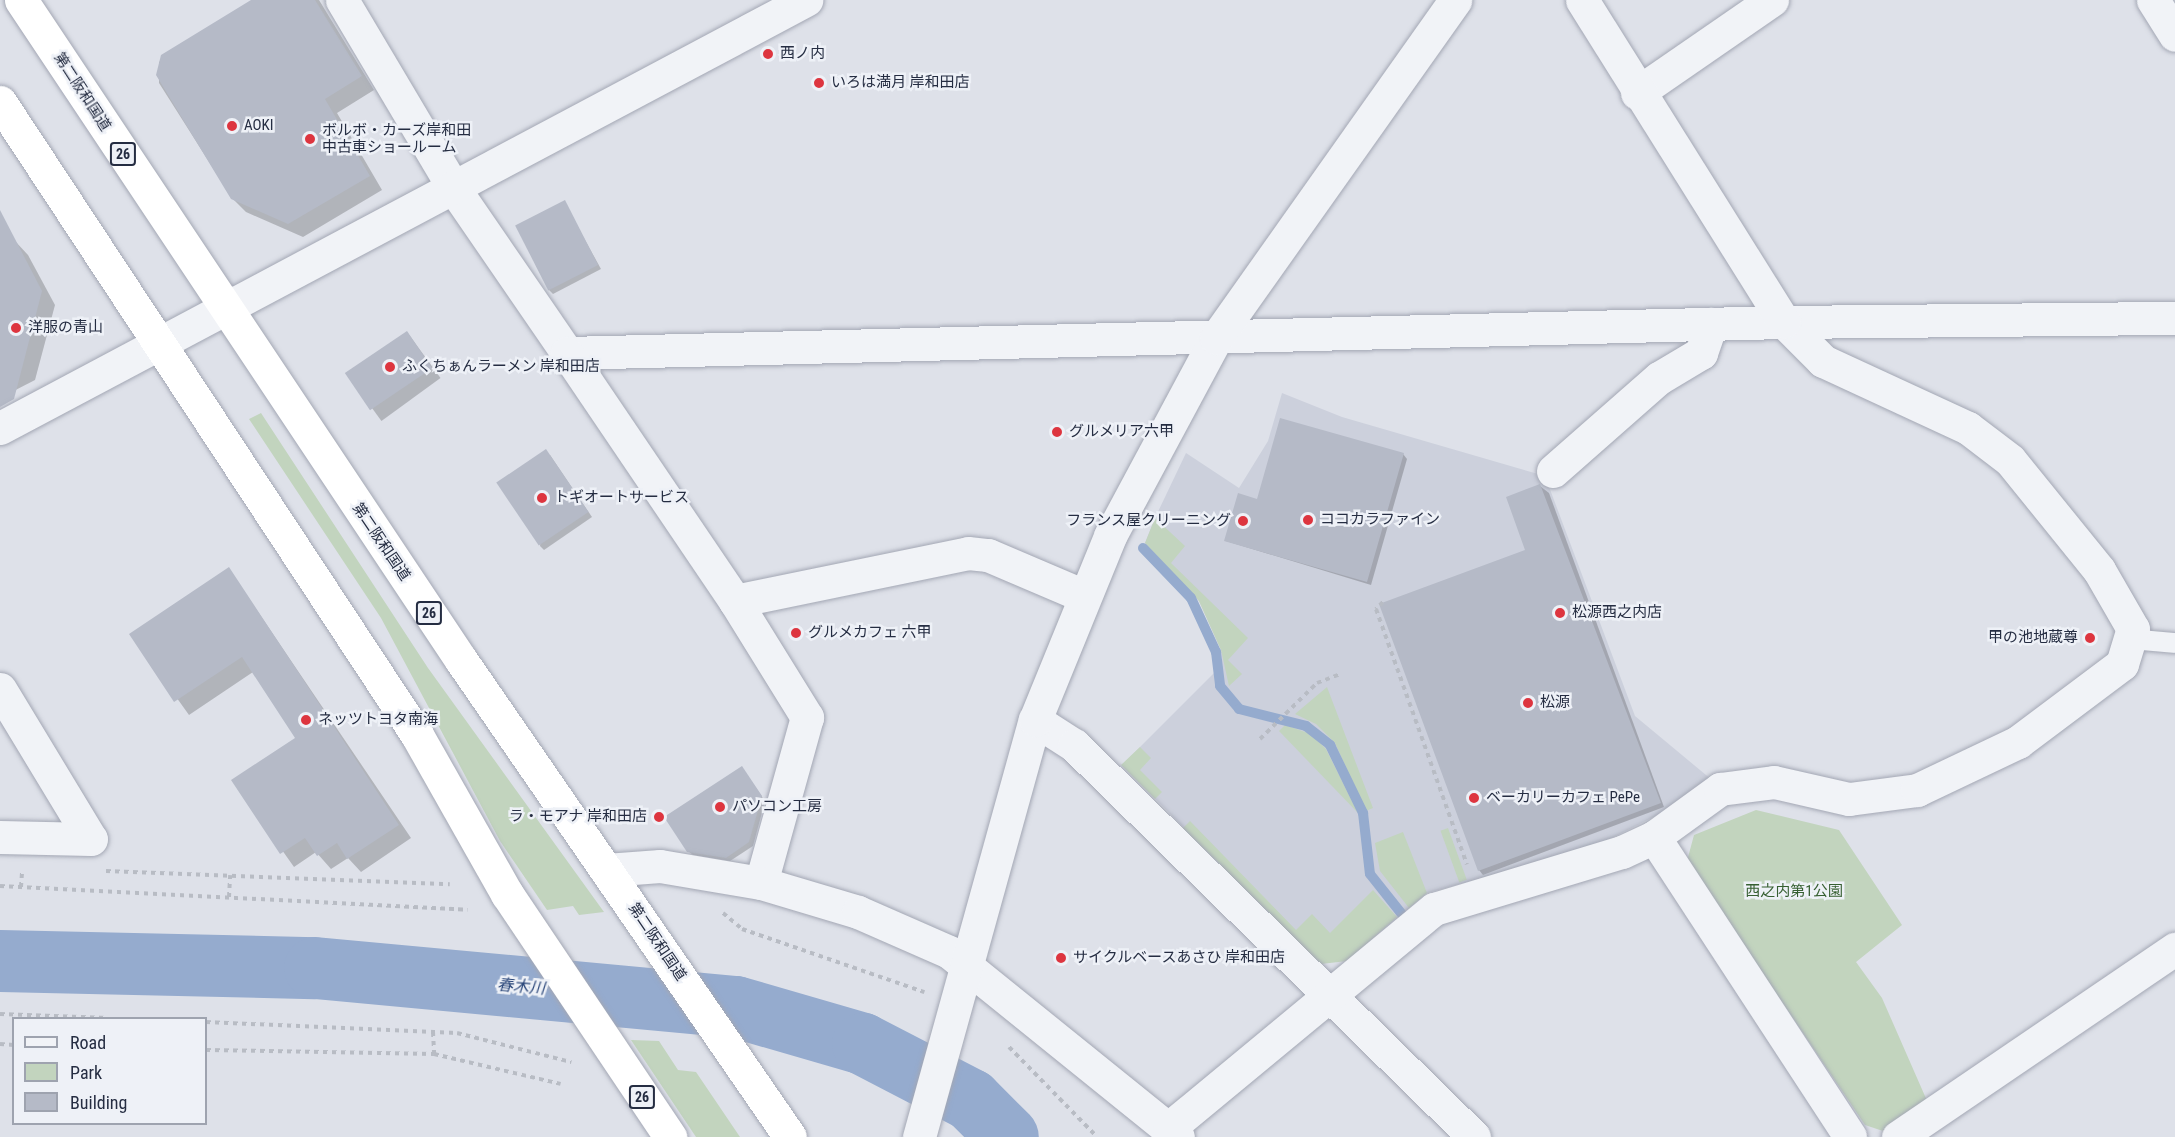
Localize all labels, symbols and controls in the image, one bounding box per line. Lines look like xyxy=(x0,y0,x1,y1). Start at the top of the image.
place label: 西ノ内 xyxy=(780,45,825,63)
marker: 西ノ内 xyxy=(761,47,775,61)
street label: 第二阪和国道 xyxy=(50,49,114,135)
place label: いろは満月 岸和田店 xyxy=(831,74,969,92)
marker: いろは満月 岸和田店 xyxy=(812,76,826,90)
place label: AOKI xyxy=(244,117,274,135)
marker: AOKI xyxy=(225,119,239,133)
place label: ボルボ・カーズ岸和田 中古車ショールーム xyxy=(322,121,472,156)
marker: ボルボ・カーズ岸和田 中古車ショールーム xyxy=(303,132,317,146)
road number: 26 xyxy=(110,143,136,165)
place label: 洋服の青山 xyxy=(28,319,103,337)
marker: 洋服の青山 xyxy=(9,321,23,335)
place label: ふくちぁんラーメン 岸和田店 xyxy=(402,358,600,376)
marker: ふくちぁんラーメン 岸和田店 xyxy=(383,360,397,374)
place label: グルメリア六甲 xyxy=(1069,423,1174,441)
marker: グルメリア六甲 xyxy=(1050,425,1064,439)
place label: トギオートサービス xyxy=(554,489,689,507)
marker: トギオートサービス xyxy=(535,491,549,505)
street label: 第二阪和国道 xyxy=(348,500,414,584)
place label: ココカラファイン xyxy=(1320,511,1440,529)
place label: フランス屋クリーニング xyxy=(1066,512,1231,530)
marker: ココカラファイン xyxy=(1301,513,1315,527)
marker: フランス屋クリーニング xyxy=(1236,514,1250,528)
road number: 26 xyxy=(416,602,442,624)
place label: 松源西之内店 xyxy=(1572,604,1662,622)
marker: 松源西之内店 xyxy=(1553,606,1567,620)
place label: グルメカフェ 六甲 xyxy=(808,624,931,642)
marker: グルメカフェ 六甲 xyxy=(789,626,803,640)
place label: 甲の池地蔵尊 xyxy=(1988,629,2078,647)
marker: 甲の池地蔵尊 xyxy=(2083,631,2097,645)
place label: 松源 xyxy=(1540,694,1570,712)
marker: 松源 xyxy=(1521,696,1535,710)
place label: ネッツトヨタ南海 xyxy=(318,711,438,729)
marker: ネッツトヨタ南海 xyxy=(299,713,313,727)
place label: ベーカリーカフェ PePe xyxy=(1486,789,1640,807)
marker: ベーカリーカフェ PePe xyxy=(1467,791,1481,805)
place label: パソコン工房 xyxy=(732,798,822,816)
marker: パソコン工房 xyxy=(713,800,727,814)
place label: ラ・モアナ 岸和田店 xyxy=(509,808,647,826)
marker: ラ・モアナ 岸和田店 xyxy=(652,810,666,824)
park label: 西之内第1公園 xyxy=(1745,883,1843,901)
street label: 第二阪和国道 xyxy=(624,900,690,984)
place label: サイクルベースあさひ 岸和田店 xyxy=(1073,949,1286,967)
marker: サイクルベースあさひ 岸和田店 xyxy=(1054,951,1068,965)
water label: 春木川 xyxy=(496,975,546,999)
legend xyxy=(12,1017,207,1125)
text: Road xyxy=(70,1032,106,1053)
text: Park xyxy=(70,1062,102,1083)
road number: 26 xyxy=(628,1086,656,1108)
text: Building xyxy=(70,1092,127,1113)

